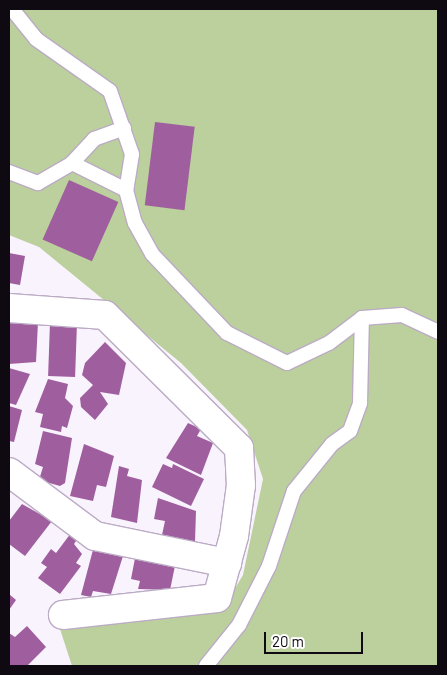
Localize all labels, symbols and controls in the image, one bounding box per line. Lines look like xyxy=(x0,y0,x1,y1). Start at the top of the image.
scale bar xyxy=(267,622,366,654)
text: 20 m xyxy=(272,632,304,650)

